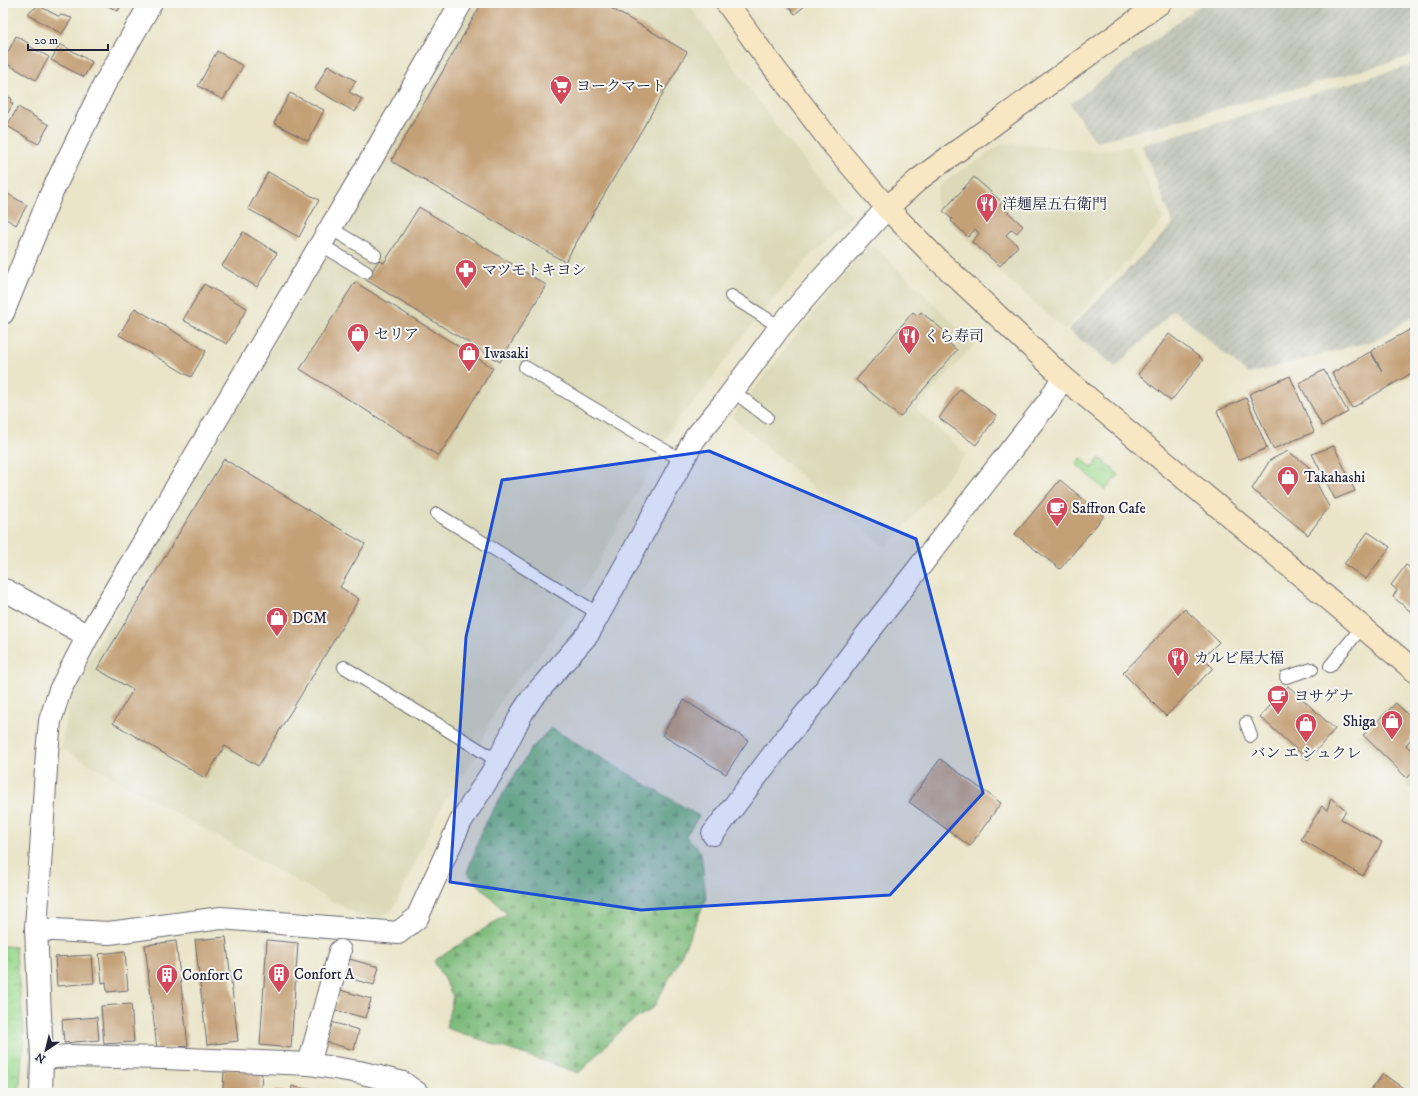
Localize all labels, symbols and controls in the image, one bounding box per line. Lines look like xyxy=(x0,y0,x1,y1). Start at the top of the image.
scale bar xyxy=(28,26,108,52)
text: 20 m xyxy=(34,33,58,48)
supermarket icon: ヨークマート xyxy=(548,73,574,106)
place label: ヨークマート xyxy=(576,77,666,96)
restaurant icon: 洋麺屋五右衛門 xyxy=(974,191,1000,224)
place label: 洋麺屋五右衛門 xyxy=(1002,195,1107,214)
pharmacy icon: マツモトキヨシ xyxy=(453,257,479,290)
place label: マツモトキヨシ xyxy=(482,261,587,280)
shop icon: セリア xyxy=(345,321,371,354)
restaurant icon: くら寿司 xyxy=(896,323,922,356)
place label: セリア xyxy=(374,325,419,344)
place label: くら寿司 xyxy=(924,327,984,346)
shop icon: Iwasaki xyxy=(456,340,482,373)
place label: Iwasaki xyxy=(484,344,529,363)
shop icon: Takahashi xyxy=(1275,464,1301,497)
place label: Takahashi xyxy=(1304,468,1365,487)
cafe icon: Saffron Cafe xyxy=(1044,495,1070,528)
place label: Saffron Cafe xyxy=(1072,499,1146,518)
shop icon: DCM xyxy=(264,605,290,638)
place label: DCM xyxy=(292,609,327,628)
restaurant icon: カルビ屋大福 xyxy=(1165,645,1191,678)
place label: カルビ屋大福 xyxy=(1194,649,1284,668)
cafe icon: ヨサゲナ xyxy=(1265,683,1291,716)
place label: ヨサゲナ xyxy=(1294,687,1353,706)
shop icon: Shiga xyxy=(1379,708,1405,741)
shop icon: バン エ シュクレ xyxy=(1293,711,1319,744)
place label: Shiga xyxy=(1343,712,1377,731)
place label: バン エ シュクレ xyxy=(1250,744,1362,763)
building icon: Confort A xyxy=(266,961,292,994)
building icon: Confort C xyxy=(154,962,180,995)
place label: Confort A xyxy=(294,965,355,984)
place label: Confort C xyxy=(182,966,243,985)
north arrow xyxy=(26,1030,66,1070)
text: N xyxy=(33,1049,49,1066)

